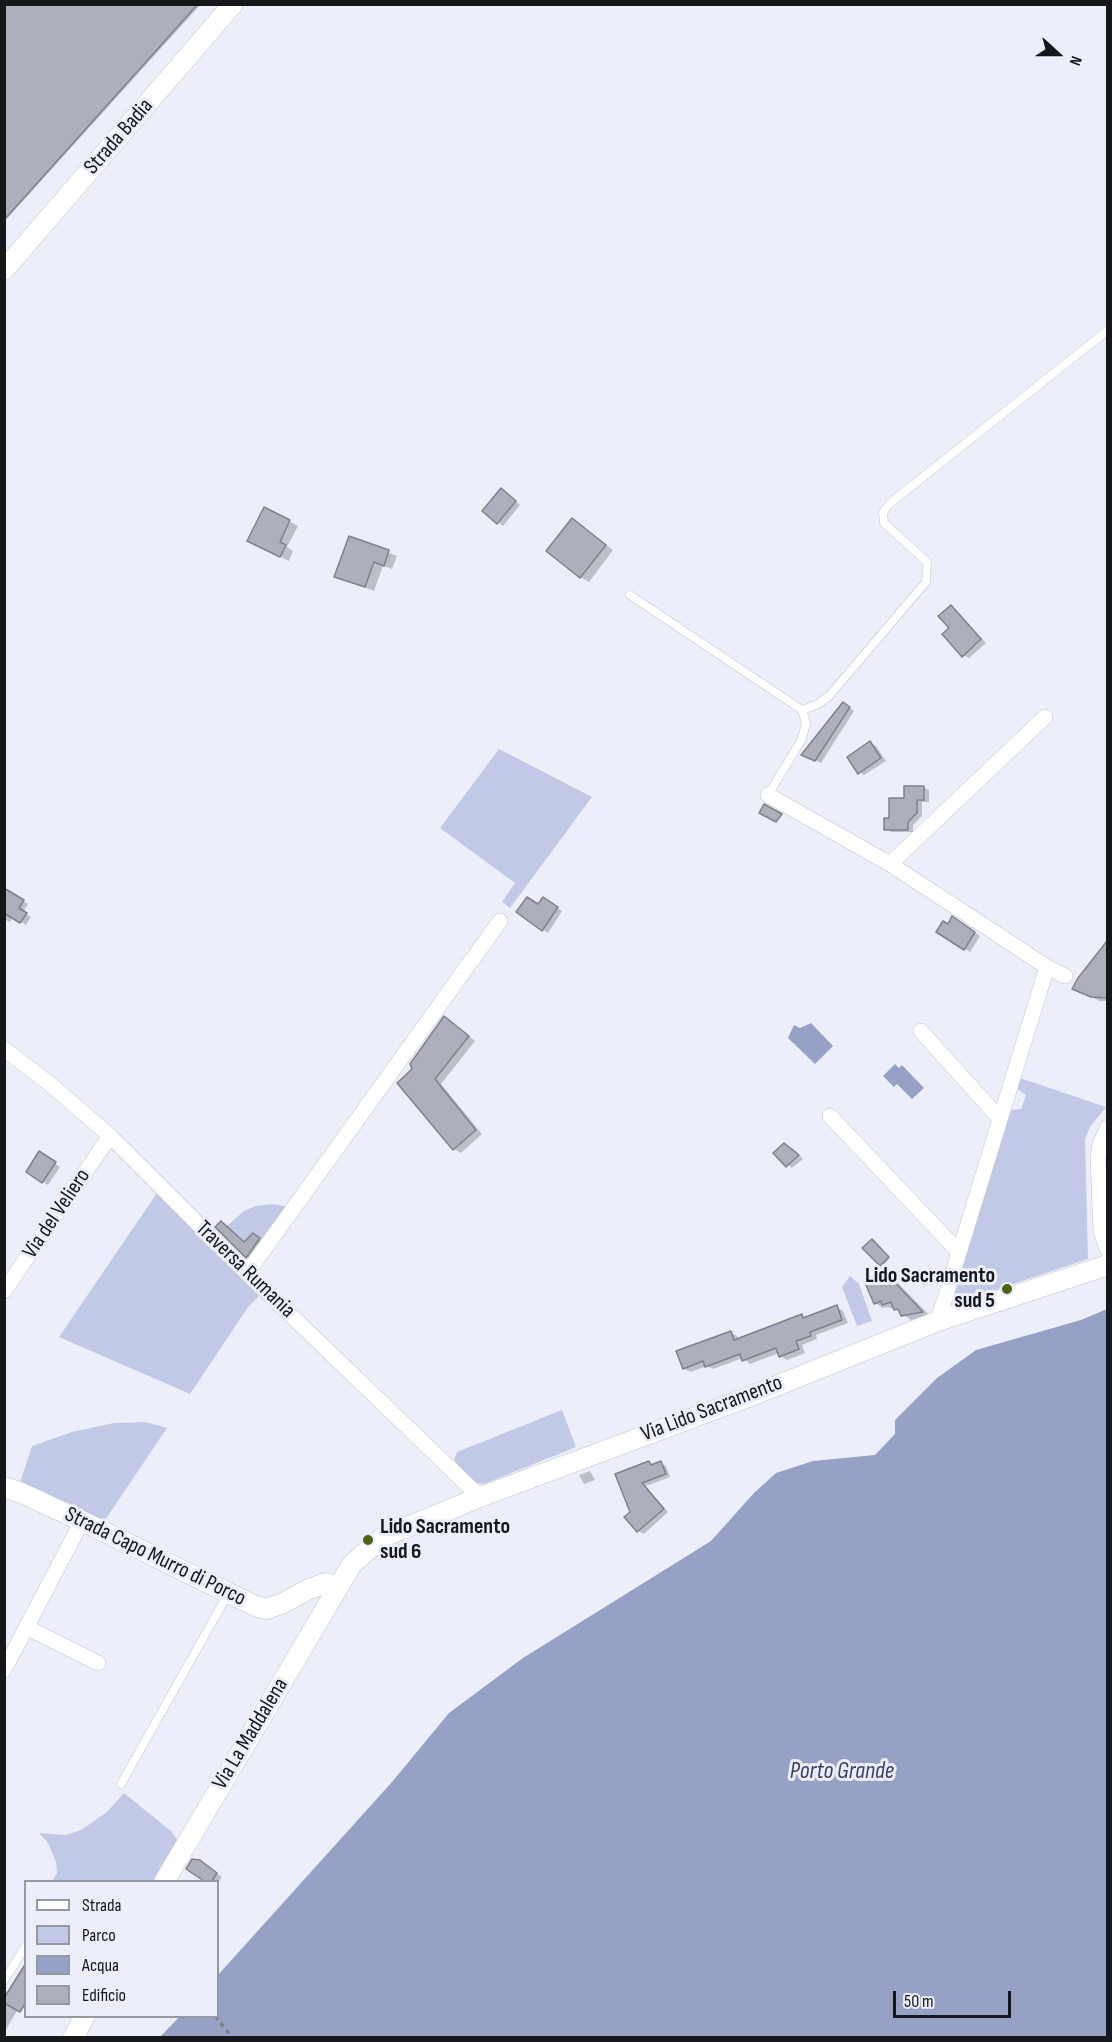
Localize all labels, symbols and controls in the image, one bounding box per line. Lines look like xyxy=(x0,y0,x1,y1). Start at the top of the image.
north arrow xyxy=(1028,24,1088,84)
text: N xyxy=(1065,53,1086,68)
street label: Strada Badia xyxy=(79,94,159,180)
street label: Via del Veliero xyxy=(17,1164,97,1264)
street label: Traversa Rumania xyxy=(190,1216,300,1324)
place label: Lido Sacramento sud 5 xyxy=(865,1263,995,1314)
marker: Lido Sacramento sud 5 xyxy=(1000,1282,1014,1296)
street label: Via Lido Sacramento xyxy=(638,1370,786,1448)
street label: Strada Capo Murro di Porco xyxy=(60,1502,250,1612)
place label: Lido Sacramento sud 6 xyxy=(380,1514,510,1566)
marker: Lido Sacramento sud 6 xyxy=(361,1533,375,1547)
street label: Via La Maddalena xyxy=(207,1674,295,1794)
water label: Porto Grande xyxy=(790,1758,894,1786)
legend xyxy=(24,1880,219,2018)
text: Strada xyxy=(82,1895,121,1916)
text: Parco xyxy=(82,1925,116,1946)
text: Acqua xyxy=(82,1955,119,1976)
scale bar xyxy=(896,1979,1014,2017)
text: Edificio xyxy=(82,1985,126,2006)
text: 50 m xyxy=(904,1991,934,2012)

